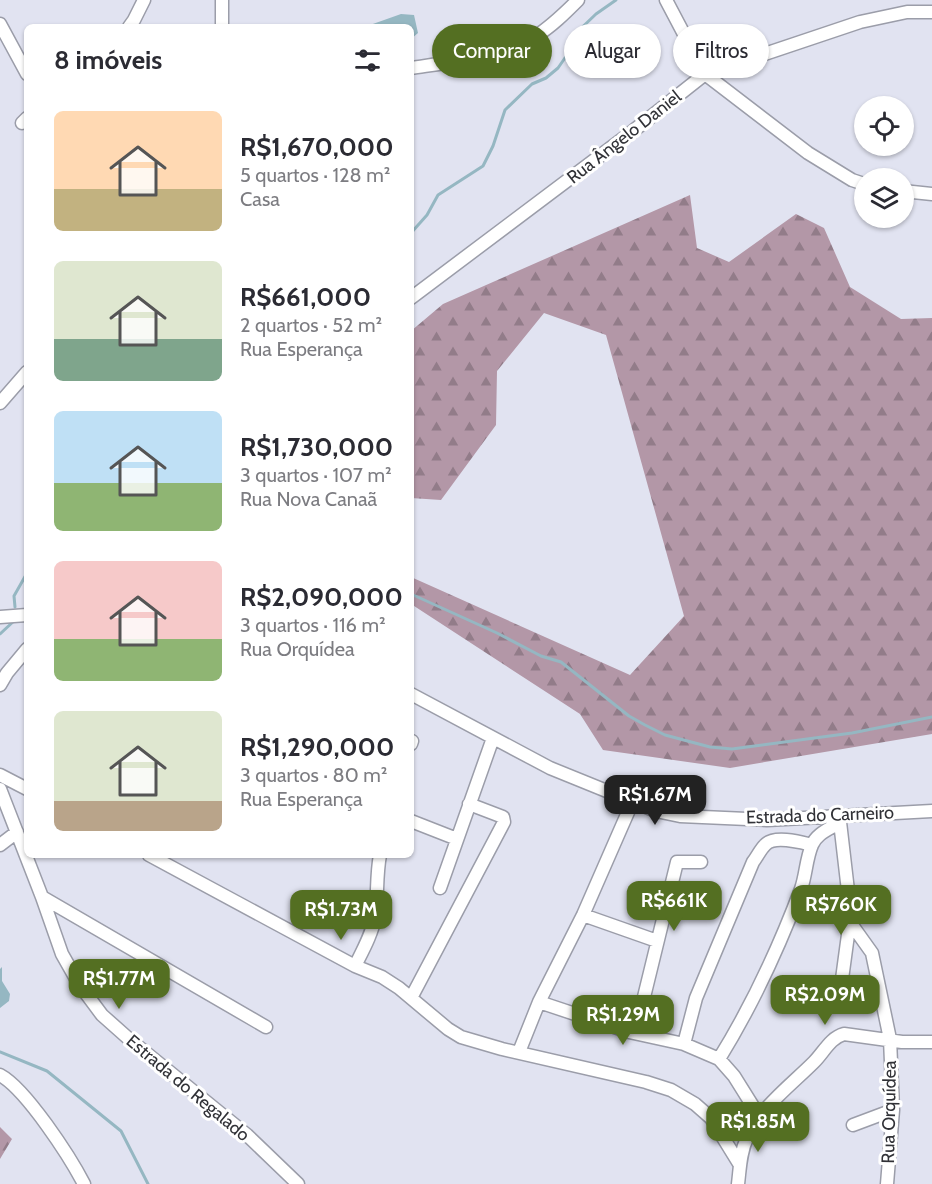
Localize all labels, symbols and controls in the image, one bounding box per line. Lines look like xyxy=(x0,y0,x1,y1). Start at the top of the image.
chip: Comprar xyxy=(432,24,552,78)
chip: Alugar xyxy=(564,24,661,78)
chip: Filtros xyxy=(673,24,769,78)
text: 8 imóveis xyxy=(54,44,162,76)
icon: filters xyxy=(351,44,384,77)
street label: Rua Ângelo Daniel xyxy=(562,85,686,188)
map controls xyxy=(854,96,914,228)
button: locate xyxy=(854,96,914,156)
text: R$1,670,000 xyxy=(240,131,394,163)
icon: home xyxy=(102,135,174,207)
text: 5 quartos · 128 m² xyxy=(240,163,390,187)
button: layers xyxy=(854,168,914,228)
text: Casa xyxy=(240,187,280,211)
text: R$661,000 xyxy=(240,281,371,313)
icon: home xyxy=(102,285,174,357)
text: 2 quartos · 52 m² xyxy=(240,313,382,337)
text: Rua Esperança xyxy=(240,337,363,361)
text: R$1,730,000 xyxy=(240,431,393,463)
icon: home xyxy=(102,435,174,507)
text: 3 quartos · 107 m² xyxy=(240,463,392,487)
text: Rua Nova Canaã xyxy=(240,487,377,511)
text: R$2,090,000 xyxy=(240,581,403,613)
icon: home xyxy=(102,585,174,657)
text: 3 quartos · 116 m² xyxy=(240,613,386,637)
text: Rua Orquídea xyxy=(240,637,355,661)
text: R$1,290,000 xyxy=(240,731,394,763)
icon: home xyxy=(102,735,174,807)
text: 3 quartos · 80 m² xyxy=(240,763,387,787)
pin: R$1.67M xyxy=(600,775,710,826)
text: R$1.67M xyxy=(618,782,692,806)
text: Rua Esperança xyxy=(240,787,363,811)
street label: Estrada do Carneiro xyxy=(746,801,894,829)
pin: R$661K xyxy=(625,881,723,932)
pin: R$760K xyxy=(792,885,890,936)
text: R$661K xyxy=(641,888,707,912)
pin: R$1.73M xyxy=(286,890,396,941)
text: R$760K xyxy=(805,892,877,916)
text: R$1.73M xyxy=(304,897,378,921)
pin: R$1.77M xyxy=(64,959,174,1010)
text: R$1.77M xyxy=(83,966,155,990)
pin: R$2.09M xyxy=(770,975,880,1026)
text: R$2.09M xyxy=(785,982,865,1006)
pin: R$1.29M xyxy=(568,995,678,1046)
text: R$1.29M xyxy=(586,1002,660,1026)
street label: Estrada do Regalado xyxy=(122,1030,254,1146)
street label: Rua Orquídea xyxy=(877,1060,901,1164)
pin: R$1.85M xyxy=(703,1102,813,1153)
text: R$1.85M xyxy=(720,1109,796,1133)

